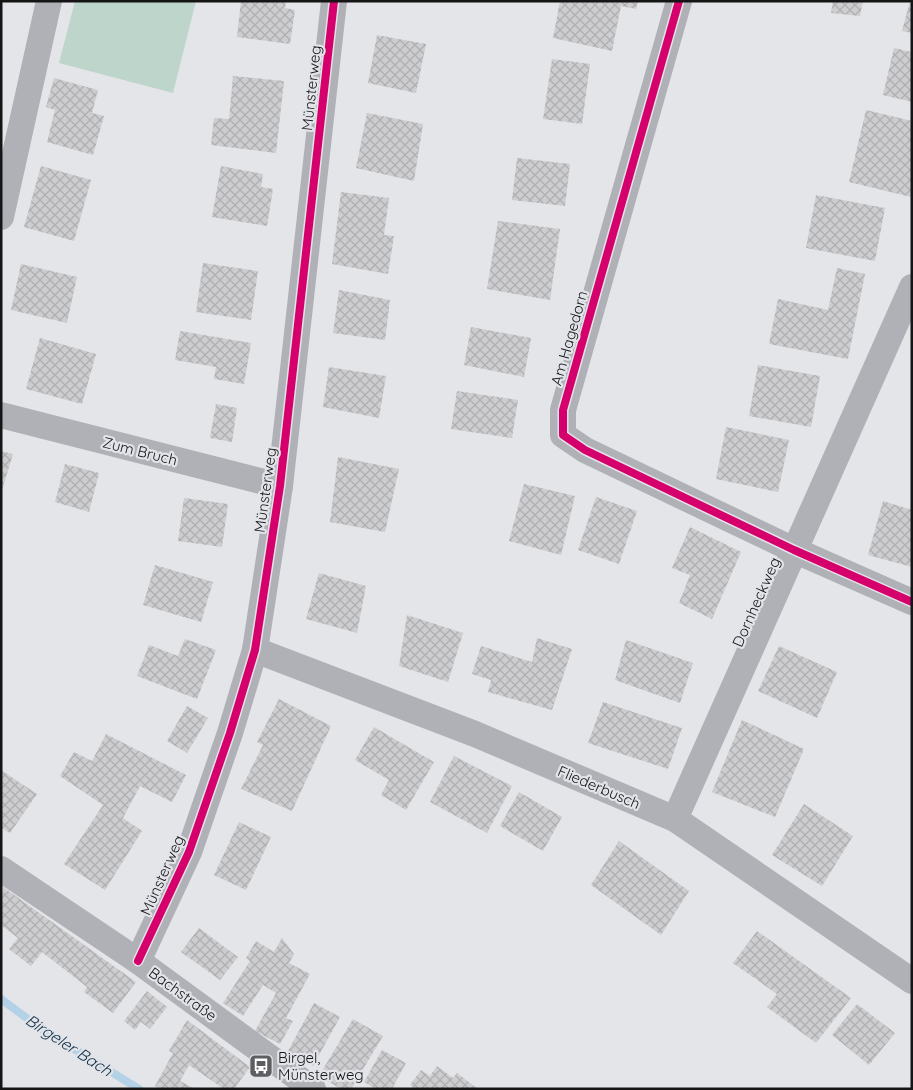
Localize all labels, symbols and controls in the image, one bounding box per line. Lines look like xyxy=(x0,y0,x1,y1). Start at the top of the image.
street label: Münsterweg xyxy=(297,44,325,132)
street label: Am Hagedorn xyxy=(546,289,592,387)
street label: Zum Bruch xyxy=(101,433,179,469)
street label: Münsterweg xyxy=(250,446,280,534)
street label: Dornheckweg xyxy=(728,554,784,650)
street label: Fliederbusch xyxy=(555,761,643,813)
street label: Münsterweg xyxy=(136,832,188,918)
street label: Bachstraße xyxy=(145,963,221,1025)
water label: Birgeler Bach xyxy=(22,1010,117,1081)
place label: Birgel, Münsterweg xyxy=(278,1048,364,1084)
bus stop icon: Birgel, Münsterweg xyxy=(248,1053,274,1079)

